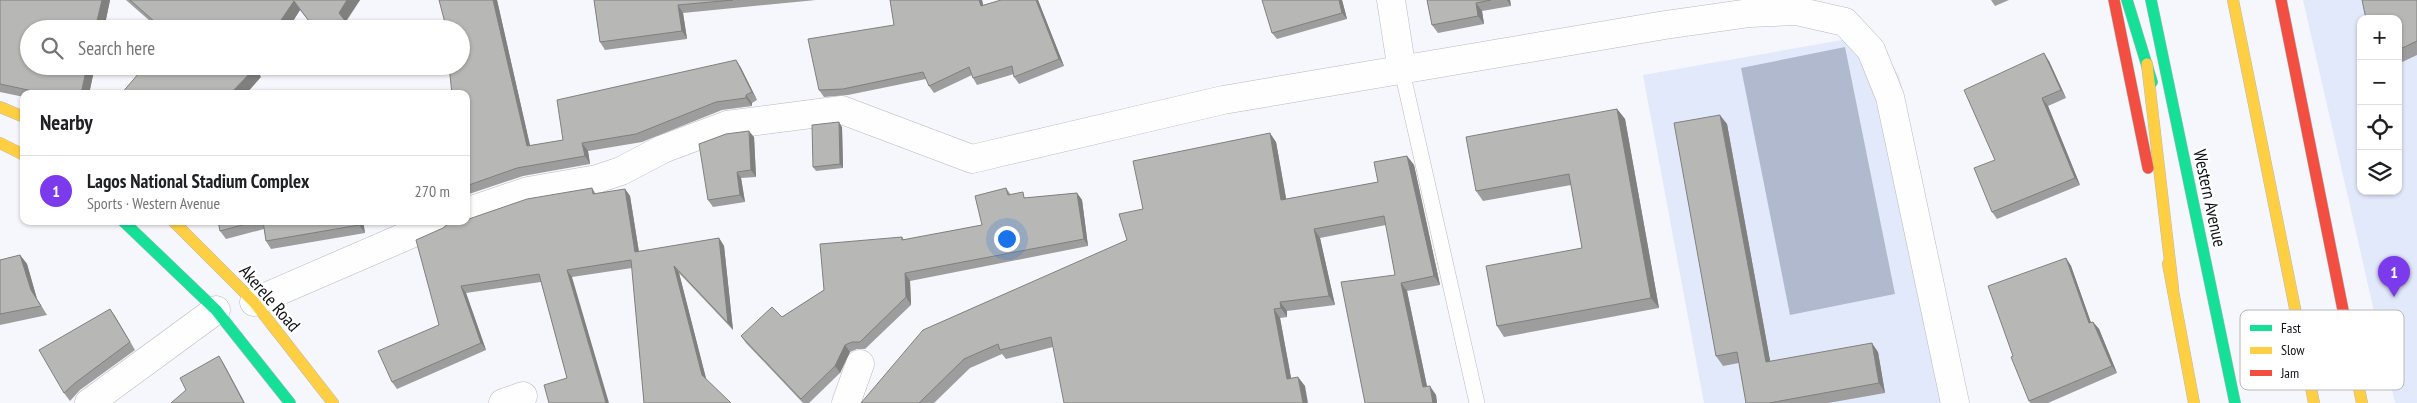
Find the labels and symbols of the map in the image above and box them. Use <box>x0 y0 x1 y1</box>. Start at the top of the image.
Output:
street label: Western Avenue <box>2188 147 2232 249</box>
your location <box>994 226 1020 252</box>
pin: 1 <box>2378 256 2410 297</box>
street label: Akerele Road <box>235 260 305 336</box>
legend <box>2240 310 2404 390</box>
text: Fast <box>2281 319 2301 337</box>
text: Slow <box>2281 341 2305 359</box>
text: Jam <box>2280 364 2299 382</box>

